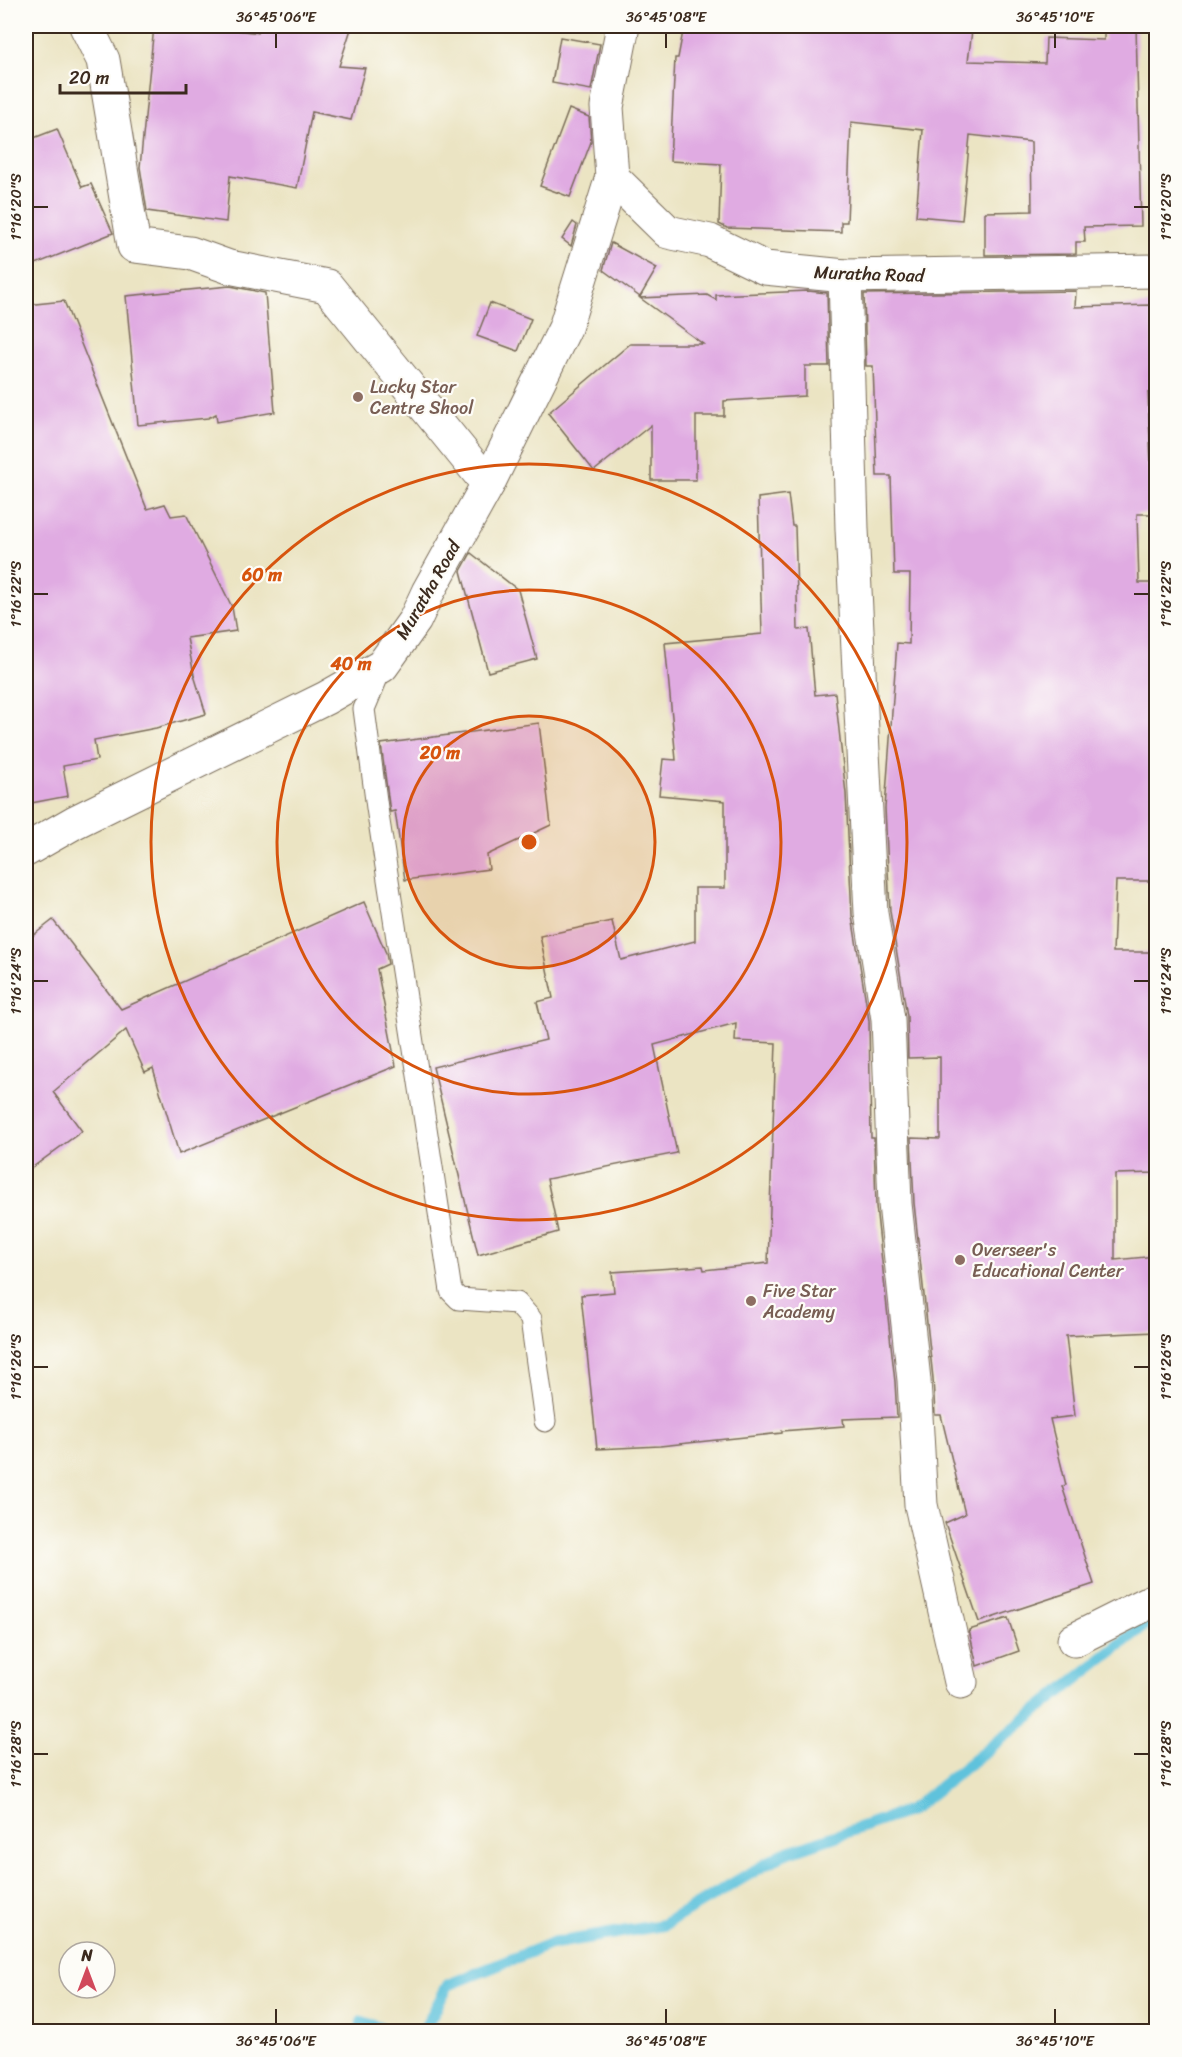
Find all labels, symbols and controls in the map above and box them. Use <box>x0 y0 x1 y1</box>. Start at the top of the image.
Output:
text: 36°45'06"E <box>236 4 318 30</box>
text: 36°45'08"E <box>626 4 708 30</box>
text: 36°45'10"E <box>1016 4 1096 30</box>
scale bar <box>60 57 186 95</box>
text: 20 m <box>69 62 109 94</box>
text: 1°16'20"S <box>3 173 29 241</box>
text: 1°16'20"S <box>1153 173 1179 241</box>
street label: Muratha Road <box>813 256 926 292</box>
place label: Lucky Star Centre Shool <box>370 371 474 424</box>
marker: Lucky Star Centre Shool <box>351 390 365 404</box>
street label: Muratha Road <box>387 533 470 646</box>
text: 60 m <box>241 559 282 591</box>
text: 1°16'22"S <box>3 560 29 627</box>
text: 1°16'22"S <box>1153 560 1179 627</box>
text: 40 m <box>329 648 372 680</box>
text: 20 m <box>419 737 460 769</box>
centre of rings <box>519 832 539 852</box>
text: 1°16'24"S <box>3 947 29 1015</box>
text: 1°16'24"S <box>1153 947 1179 1015</box>
place label: Overseer's Educational Center <box>972 1234 1125 1287</box>
marker: Overseer's Educational Center <box>953 1253 967 1267</box>
place label: Five Star Academy <box>762 1275 837 1328</box>
marker: Five Star Academy <box>744 1294 758 1308</box>
text: 1°16'26"S <box>3 1333 29 1400</box>
text: 1°16'26"S <box>1153 1333 1179 1400</box>
text: 1°16'28"S <box>3 1720 29 1787</box>
text: 1°16'28"S <box>1153 1720 1179 1787</box>
north arrow <box>57 1940 117 2000</box>
text: N <box>80 1941 93 1970</box>
text: 36°45'06"E <box>236 2028 318 2054</box>
text: 36°45'08"E <box>626 2028 708 2054</box>
text: 36°45'10"E <box>1016 2028 1096 2054</box>

